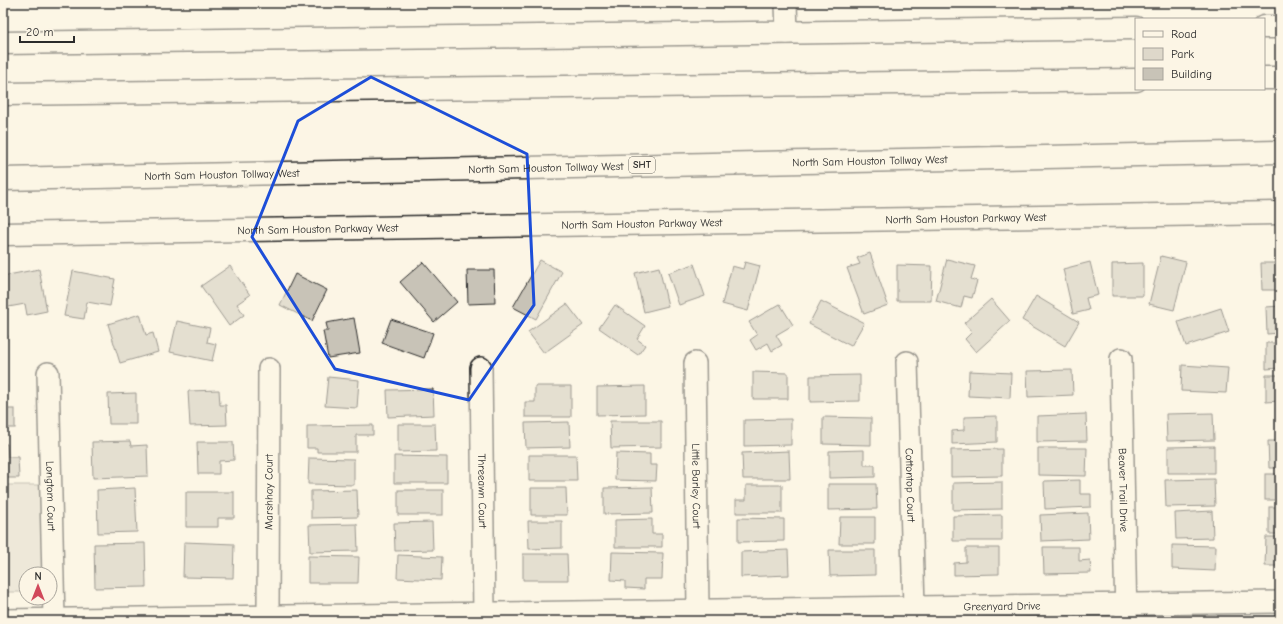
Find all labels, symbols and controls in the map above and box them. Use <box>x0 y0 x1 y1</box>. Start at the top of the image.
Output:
scale bar <box>20 18 74 44</box>
legend <box>1135 18 1265 90</box>
text: 20 m <box>26 25 54 39</box>
text: Road <box>1171 27 1197 41</box>
text: Park <box>1171 47 1194 61</box>
text: Building <box>1171 67 1212 81</box>
street label: North Sam Houston Tollway West <box>792 153 948 169</box>
road number: SHT <box>629 157 655 173</box>
street label: North Sam Houston Tollway West <box>468 159 625 176</box>
street label: North Sam Houston Tollway West <box>144 166 301 183</box>
street label: North Sam Houston Parkway West <box>885 210 1047 226</box>
street label: North Sam Houston Parkway West <box>561 216 723 231</box>
street label: North Sam Houston Parkway West <box>237 221 399 237</box>
street label: Little Barley Court <box>689 443 704 529</box>
street label: Cottontop Court <box>903 448 918 523</box>
street label: Beaver Trail Drive <box>1116 448 1131 533</box>
street label: Marshhay Court <box>262 453 275 530</box>
street label: Threeawn Court <box>476 454 489 529</box>
street label: Longtom Court <box>44 461 58 532</box>
north arrow <box>18 566 58 606</box>
text: N <box>34 570 42 583</box>
street label: Greenyard Drive <box>963 599 1041 613</box>

